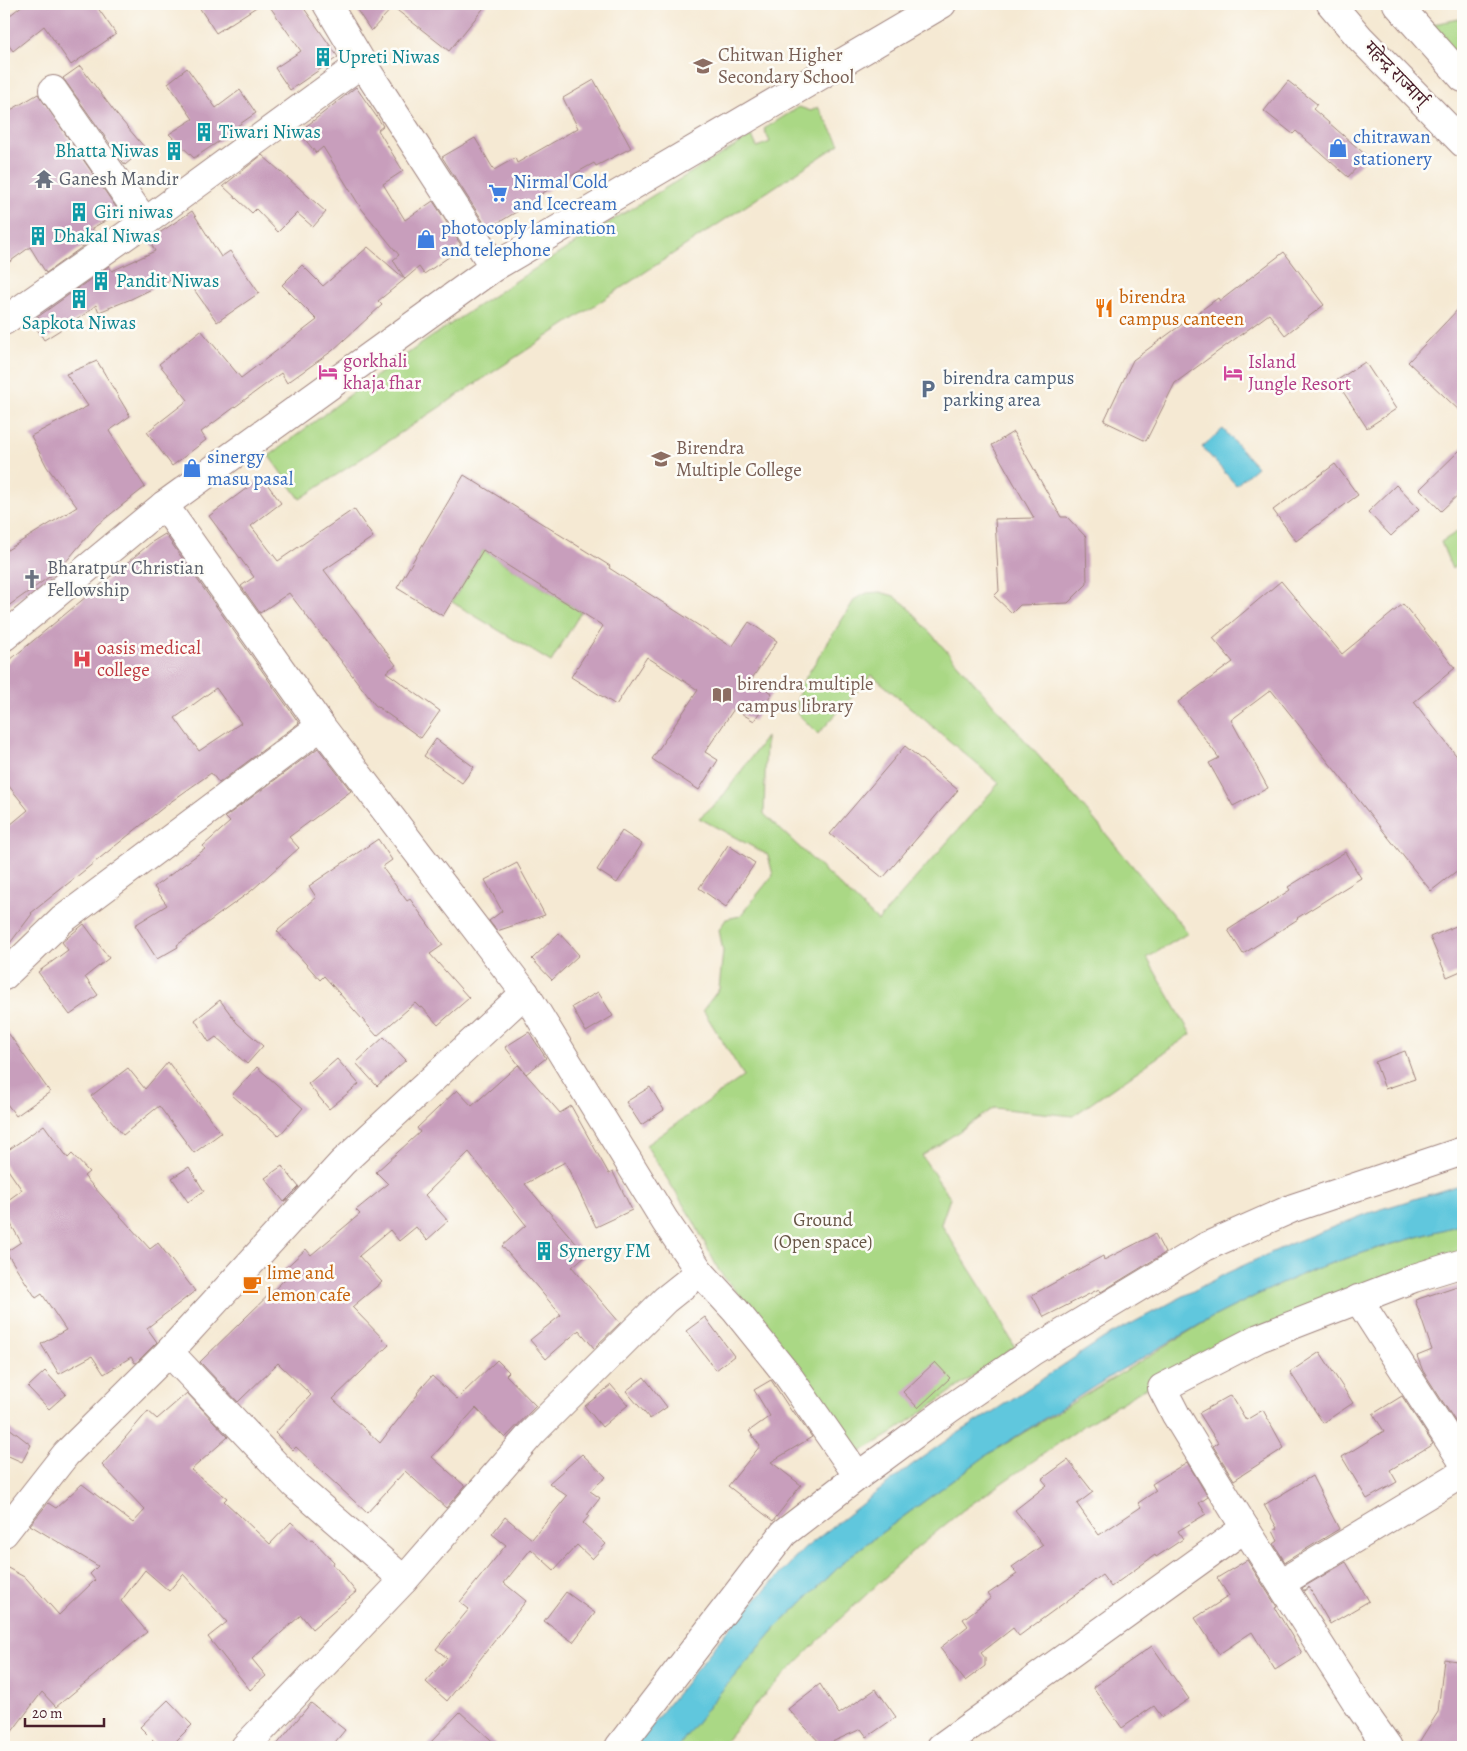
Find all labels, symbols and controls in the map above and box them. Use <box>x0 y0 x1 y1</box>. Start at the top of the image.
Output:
street label: महेन्द्र राज्मार्ग् <box>1357 34 1436 115</box>
place label: Chitwan Higher Secondary School <box>718 42 855 90</box>
place label: Upreti Niwas <box>338 44 440 70</box>
building icon: Upreti Niwas <box>312 46 334 68</box>
school or university icon: Chitwan Higher Secondary School <box>692 55 714 77</box>
place label: Tiwari Niwas <box>219 119 321 145</box>
building icon: Tiwari Niwas <box>193 121 215 143</box>
place label: chitrawan stationery <box>1353 124 1432 172</box>
shop icon: chitrawan stationery <box>1327 137 1349 159</box>
place label: Bhatta Niwas <box>55 138 159 164</box>
building icon: Bhatta Niwas <box>163 140 185 162</box>
place label: Ganesh Mandir <box>59 166 179 192</box>
temple icon: Ganesh Mandir <box>33 168 55 190</box>
place label: Nirmal Cold and Icecream <box>513 169 618 217</box>
supermarket icon: Nirmal Cold and Icecream <box>487 182 509 204</box>
place label: Giri niwas <box>94 199 173 225</box>
building icon: Giri niwas <box>68 201 90 223</box>
place label: photocoply lamination and telephone <box>441 215 616 263</box>
place label: Dhakal Niwas <box>53 223 160 249</box>
building icon: Dhakal Niwas <box>27 225 49 247</box>
shop icon: photocoply lamination and telephone <box>415 228 437 250</box>
place label: Pandit Niwas <box>116 268 219 294</box>
building icon: Pandit Niwas <box>90 270 112 292</box>
place label: birendra campus canteen <box>1119 284 1244 332</box>
building icon: Sapkota Niwas <box>68 288 90 310</box>
restaurant icon: birendra campus canteen <box>1093 297 1115 319</box>
place label: Sapkota Niwas <box>22 310 136 336</box>
place label: gorkhali khaja fhar <box>343 348 421 396</box>
place label: Island Jungle Resort <box>1248 349 1351 397</box>
hotel icon: gorkhali khaja fhar <box>317 361 339 383</box>
hotel icon: Island Jungle Resort <box>1222 362 1244 384</box>
place label: birendra campus parking area <box>943 365 1074 413</box>
parking icon: birendra campus parking area <box>917 378 939 400</box>
place label: Birendra Multiple College <box>676 435 802 483</box>
place label: sinergy masu pasal <box>207 444 294 492</box>
school or university icon: Birendra Multiple College <box>650 448 672 470</box>
shop icon: sinergy masu pasal <box>181 457 203 479</box>
place label: Bharatpur Christian Fellowship <box>47 555 204 603</box>
church icon: Bharatpur Christian Fellowship <box>21 568 43 590</box>
place label: oasis medical college <box>97 635 201 683</box>
hospital icon: oasis medical college <box>71 648 93 670</box>
place label: birendra multiple campus library <box>737 671 873 719</box>
library icon: birendra multiple campus library <box>711 684 733 706</box>
park label: Ground (Open space) <box>773 1207 873 1255</box>
place label: Synergy FM <box>559 1238 651 1264</box>
building icon: Synergy FM <box>533 1240 555 1262</box>
place label: lime and lemon cafe <box>267 1260 351 1308</box>
cafe icon: lime and lemon cafe <box>241 1273 263 1295</box>
scale bar <box>25 1696 104 1728</box>
text: 20 m <box>32 1703 63 1723</box>

